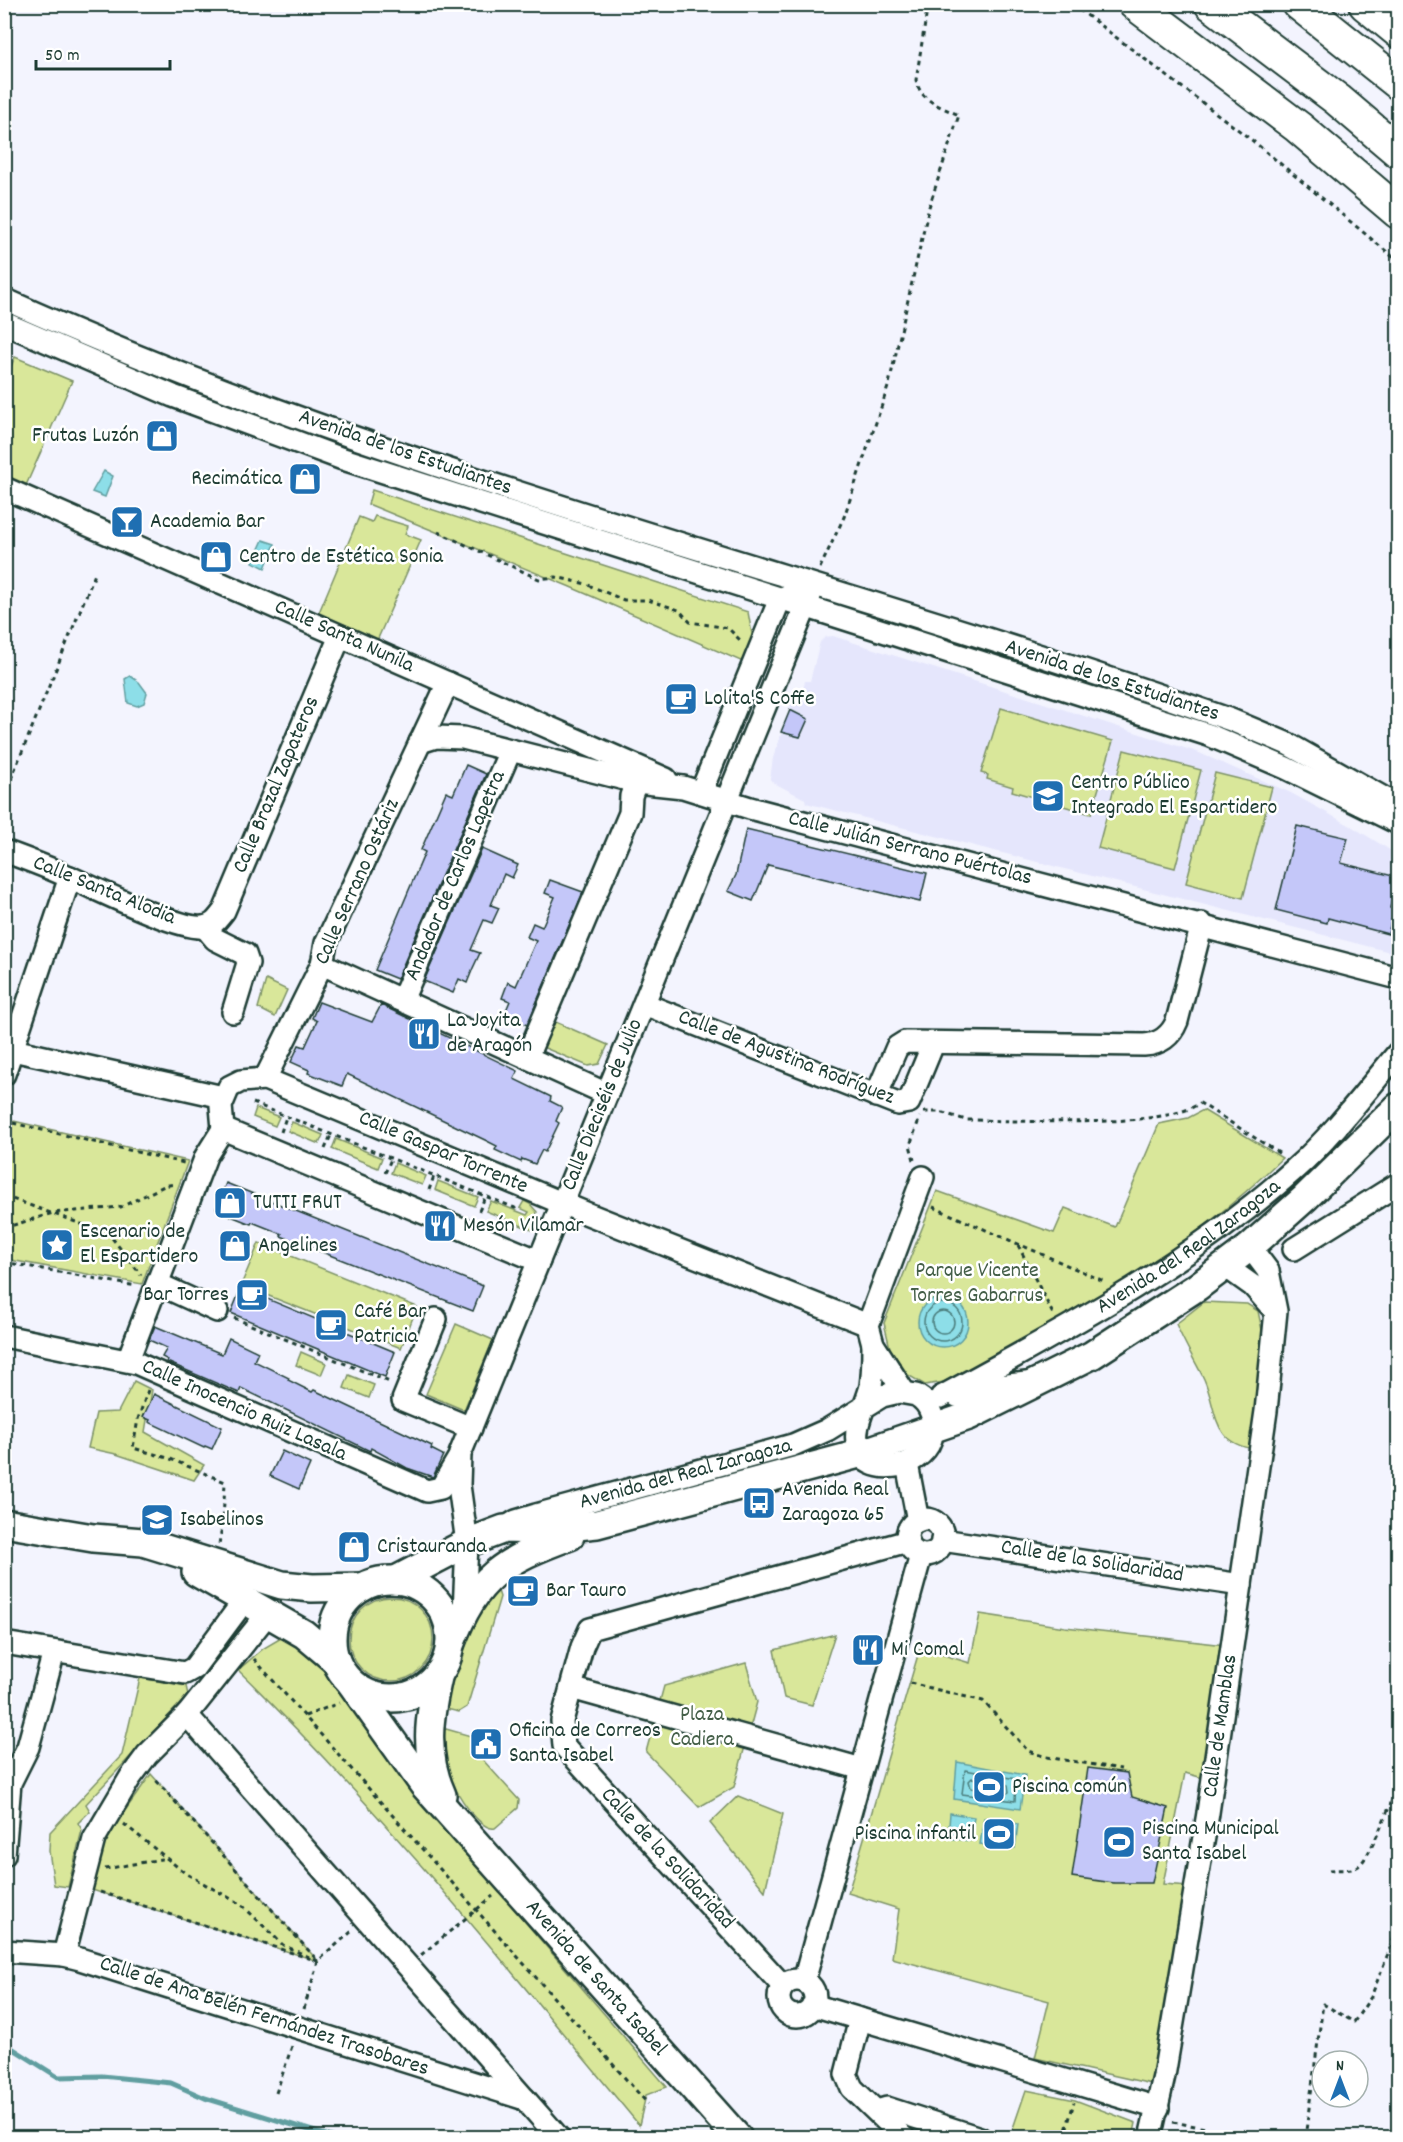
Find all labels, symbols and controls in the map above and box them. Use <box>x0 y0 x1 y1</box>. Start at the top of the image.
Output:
scale bar <box>36 33 170 71</box>
text: 50 m <box>45 44 80 69</box>
street label: Avenida de los Estudiantes <box>294 402 516 504</box>
shop icon: Frutas Luzón <box>144 418 180 454</box>
place label: Frutas Luzón <box>32 421 139 452</box>
shop icon: Recimática <box>287 461 323 497</box>
place label: Recimática <box>191 464 283 495</box>
bar icon: Academia Bar <box>109 504 145 540</box>
place label: Academia Bar <box>150 507 265 538</box>
shop icon: Centro de Estética Sonia <box>198 539 234 575</box>
place label: Centro de Estética Sonia <box>239 542 444 573</box>
street label: Calle Santa Nunila <box>269 592 419 682</box>
street label: Avenida de los Estudiantes <box>1001 632 1223 730</box>
cafe icon: Lolita'S Coffe <box>663 681 699 717</box>
place label: Lolita'S Coffe <box>704 684 815 715</box>
street label: Calle Brazal Zapateros <box>226 692 328 878</box>
street label: Andador de Carlos Lapetra <box>398 766 515 986</box>
place label: Centro Público Integrado El Espartidero <box>1071 768 1277 824</box>
school or university icon: Centro Público Integrado El Espartidero <box>1030 778 1066 814</box>
street label: Calle Serrano Ostáriz <box>307 793 409 970</box>
street label: Calle Julián Serrano Puértolas <box>785 804 1035 894</box>
street label: Calle Santa Alodia <box>28 848 181 934</box>
street label: Calle de Agustina Rodríguez <box>673 1002 899 1114</box>
place label: La Joyita de Aragón <box>447 1006 532 1062</box>
street label: Calle Dieciséis de Julio <box>554 1014 652 1196</box>
restaurant icon: La Joyita de Aragón <box>406 1016 442 1052</box>
street label: Calle Gaspar Torrente <box>353 1103 533 1203</box>
street label: Avenida del Real Zaragoza <box>1091 1172 1288 1322</box>
shop icon: TUTTI FRUT <box>212 1185 248 1221</box>
place label: TUTTI FRUT <box>253 1188 342 1219</box>
restaurant icon: Mesón Vilamar <box>422 1208 458 1244</box>
place label: Mesón Vilamar <box>463 1211 584 1242</box>
place label: Escenario de El Espartidero <box>80 1217 198 1273</box>
place icon: Escenario de El Espartidero <box>39 1227 75 1263</box>
shop icon: Angelines <box>217 1228 253 1264</box>
place label: Angelines <box>258 1231 338 1262</box>
park label: Parque Vicente Torres Gabarrus <box>910 1256 1044 1312</box>
cafe icon: Bar Torres <box>234 1277 270 1313</box>
place label: Bar Torres <box>143 1280 229 1311</box>
place label: Café Bar Patricia <box>354 1297 427 1353</box>
cafe icon: Café Bar Patricia <box>313 1307 349 1343</box>
street label: Calle Inocencio Ruiz Lasala <box>136 1352 352 1471</box>
street label: Avenida del Real Zaragoza <box>576 1430 796 1518</box>
place label: Avenida Real Zaragoza 65 <box>782 1475 889 1531</box>
bus stop icon: Avenida Real Zaragoza 65 <box>741 1485 777 1521</box>
school or university icon: Isabelinos <box>139 1502 175 1538</box>
place label: Isabelinos <box>180 1505 264 1536</box>
shop icon: Cristauranda <box>336 1529 372 1565</box>
place label: Cristauranda <box>377 1532 487 1563</box>
street label: Calle de la Solidaridad <box>998 1532 1186 1592</box>
cafe icon: Bar Tauro <box>505 1573 541 1609</box>
place label: Bar Tauro <box>546 1576 627 1607</box>
restaurant icon: Mi Comal <box>850 1632 886 1668</box>
place label: Mi Comal <box>891 1635 964 1666</box>
street label: Calle de Mamblas <box>1196 1652 1246 1800</box>
park label: Plaza Cadiera <box>670 1700 735 1756</box>
place label: Oficina de Correos Santa Isabel <box>509 1716 661 1772</box>
public building icon: Oficina de Correos Santa Isabel <box>468 1726 504 1762</box>
sports icon: Piscina común <box>971 1769 1007 1805</box>
place label: Piscina común <box>1012 1772 1127 1803</box>
street label: Calle de la Solidaridad <box>593 1781 741 1937</box>
place label: Piscina Municipal Santa Isabel <box>1142 1814 1279 1870</box>
sports icon: Piscina infantil <box>981 1816 1017 1852</box>
place label: Piscina infantil <box>855 1819 976 1850</box>
sports icon: Piscina Municipal Santa Isabel <box>1101 1824 1137 1860</box>
street label: Avenida de Santa Isabel <box>518 1893 674 2063</box>
street label: Calle de Ana Belén Fernández Trasobares <box>95 1949 433 2085</box>
north arrow <box>1310 2049 1370 2109</box>
text: N <box>1336 2055 1344 2078</box>

